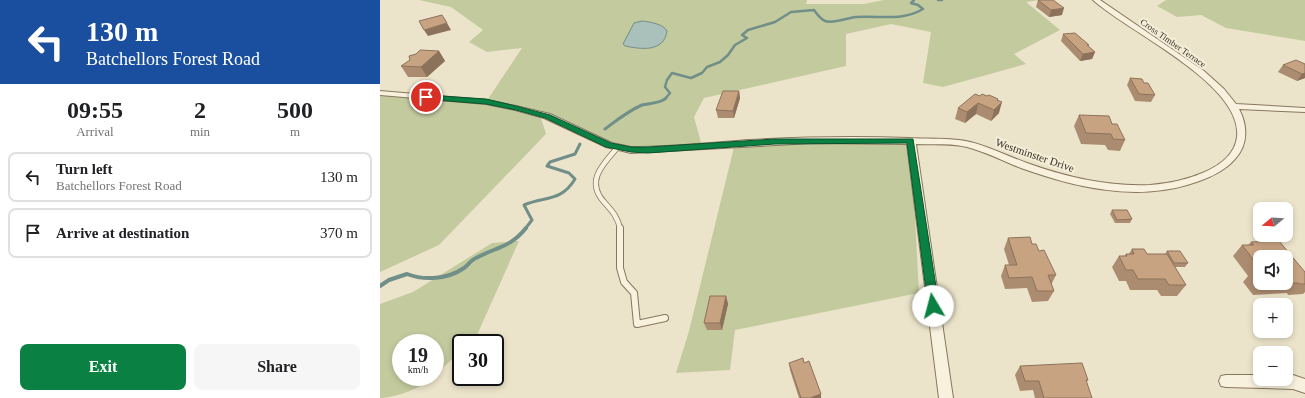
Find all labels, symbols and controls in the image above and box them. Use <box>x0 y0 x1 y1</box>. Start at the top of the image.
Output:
icon: left <box>20 16 72 68</box>
text: 130 m <box>86 16 158 47</box>
street label: Cross Timber Terrace <box>1138 17 1208 69</box>
text: Batchellors Forest Road <box>86 49 260 69</box>
pin <box>409 80 443 114</box>
icon: arrive <box>415 86 437 108</box>
text: 09:55 <box>67 97 123 123</box>
text: 2 <box>194 97 206 123</box>
text: 500 <box>277 97 313 123</box>
text: Arrival <box>76 124 114 139</box>
text: min <box>190 124 210 139</box>
text: m <box>290 124 300 139</box>
street label: Westminster Drive <box>994 136 1076 174</box>
text: Turn left <box>56 161 113 177</box>
icon: left <box>22 166 44 188</box>
text: 130 m <box>320 169 358 185</box>
text: Batchellors Forest Road <box>56 178 182 193</box>
north arrow <box>1253 202 1293 242</box>
map controls <box>1253 202 1293 386</box>
icon: arrive <box>22 222 44 244</box>
text: Arrive at destination <box>56 225 189 241</box>
text: 370 m <box>320 225 358 241</box>
button: sound <box>1253 250 1293 290</box>
position arrow <box>912 285 954 327</box>
button: + <box>1253 298 1293 338</box>
speed limit sign: 30 <box>452 334 504 386</box>
button: Exit <box>20 344 186 390</box>
button: Share <box>194 344 360 390</box>
text: 19 <box>408 344 428 366</box>
button: − <box>1253 346 1293 386</box>
text: km/h <box>408 364 428 375</box>

